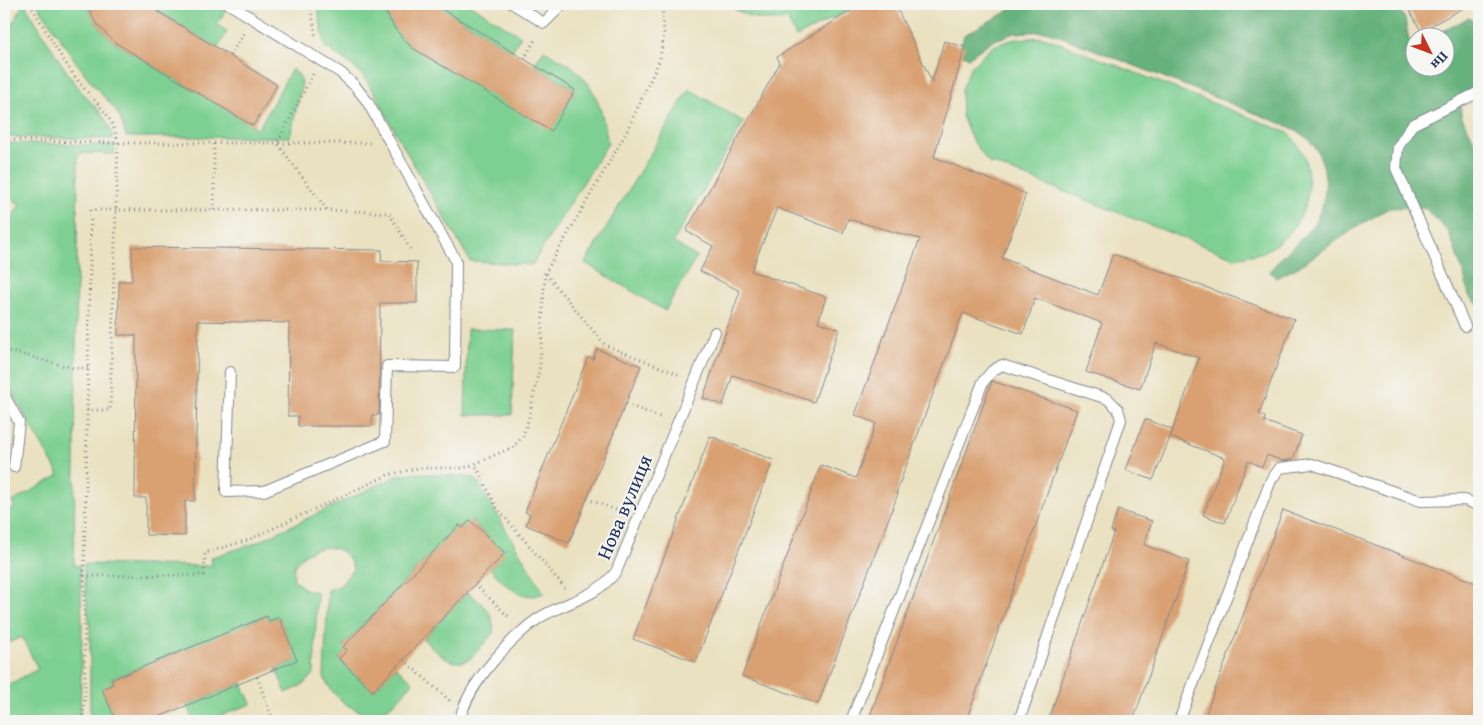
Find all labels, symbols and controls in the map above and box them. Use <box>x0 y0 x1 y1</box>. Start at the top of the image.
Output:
north arrow <box>1406 28 1456 78</box>
text: Пн <box>1426 47 1453 74</box>
street label: Нова вулиця <box>588 450 659 564</box>

